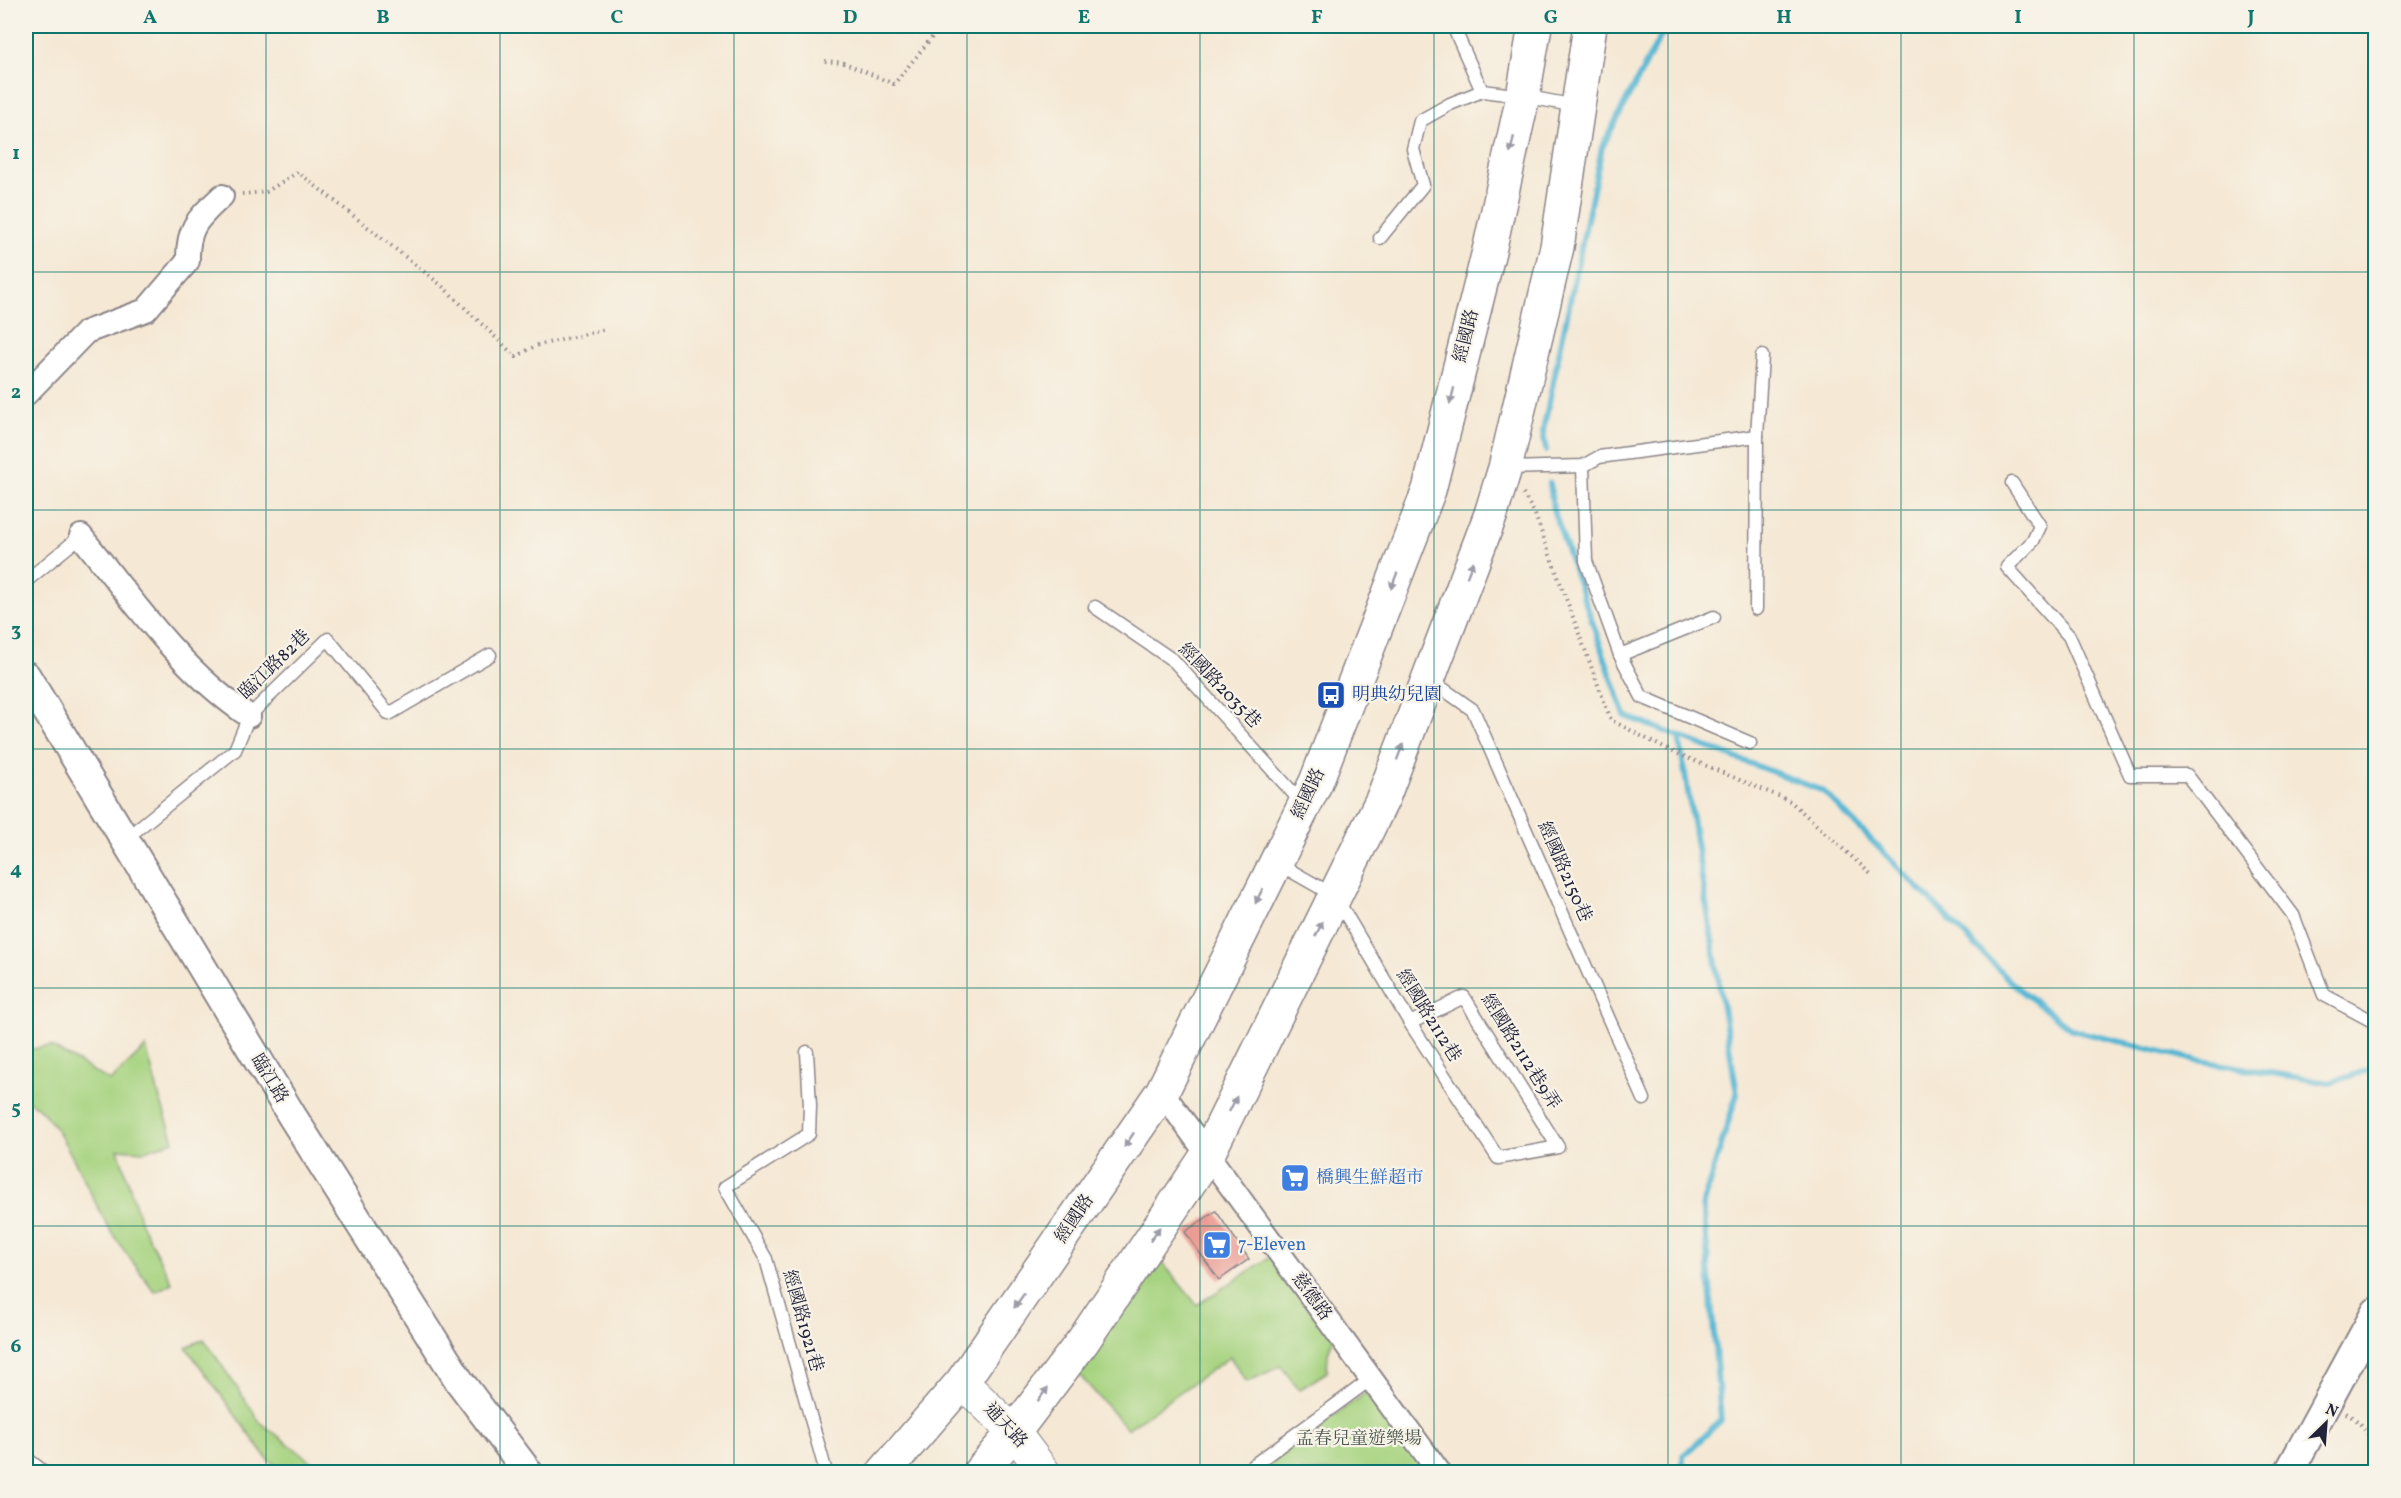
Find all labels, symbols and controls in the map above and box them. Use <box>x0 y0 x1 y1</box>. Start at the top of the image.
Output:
text: A <box>143 4 157 32</box>
text: B <box>376 4 390 32</box>
text: C <box>611 4 624 32</box>
text: D <box>843 4 857 32</box>
text: E <box>1078 4 1090 32</box>
text: F <box>1311 4 1323 32</box>
text: G <box>1544 4 1558 32</box>
text: H <box>1776 4 1792 32</box>
text: I <box>2014 4 2022 32</box>
text: J <box>2246 4 2255 32</box>
one-way arrow <box>1507 136 1516 155</box>
text: 1 <box>12 140 20 168</box>
street label: 經國路 <box>1448 307 1486 365</box>
text: 2 <box>11 379 21 407</box>
one-way arrow <box>1447 387 1457 405</box>
one-way arrow <box>1465 560 1475 578</box>
one-way arrow <box>1388 573 1398 591</box>
text: 3 <box>11 617 21 645</box>
street label: 臨江路82巷 <box>234 624 316 706</box>
street label: 經國路2035巷 <box>1172 638 1266 734</box>
bus stop icon: 明典幼兒園 <box>1315 679 1347 711</box>
place label: 明典幼兒園 <box>1352 683 1442 708</box>
one-way arrow <box>1396 742 1406 760</box>
street label: 經國路 <box>1286 764 1332 824</box>
street label: 經國路2150巷 <box>1531 818 1597 926</box>
text: 4 <box>10 856 22 884</box>
one-way arrow <box>1255 887 1264 904</box>
one-way arrow <box>1314 920 1323 937</box>
street label: 經國路2112巷 <box>1389 965 1467 1067</box>
street label: 經國路2112巷9弄 <box>1474 989 1566 1115</box>
street label: 臨江路 <box>244 1049 294 1109</box>
text: 5 <box>11 1095 21 1123</box>
one-way arrow <box>1228 1095 1238 1112</box>
one-way arrow <box>1123 1132 1135 1148</box>
supermarket icon: 橋興生鮮超市 <box>1279 1162 1311 1194</box>
place label: 橋興生鮮超市 <box>1316 1166 1424 1191</box>
street label: 經國路 <box>1050 1190 1100 1248</box>
one-way arrow <box>1149 1227 1161 1243</box>
supermarket icon: 7-Eleven <box>1201 1229 1233 1261</box>
place label: 7-Eleven <box>1238 1233 1306 1258</box>
street label: 經國路1921巷 <box>776 1267 828 1375</box>
street label: 慈德路 <box>1285 1268 1337 1326</box>
one-way arrow <box>1013 1293 1025 1309</box>
text: 6 <box>11 1333 22 1361</box>
one-way arrow <box>1036 1386 1049 1402</box>
north arrow <box>2296 1393 2356 1453</box>
street label: 通天路 <box>977 1398 1033 1454</box>
text: N <box>2322 1399 2342 1424</box>
park label: 孟春兒童遊樂場 <box>1296 1427 1422 1452</box>

